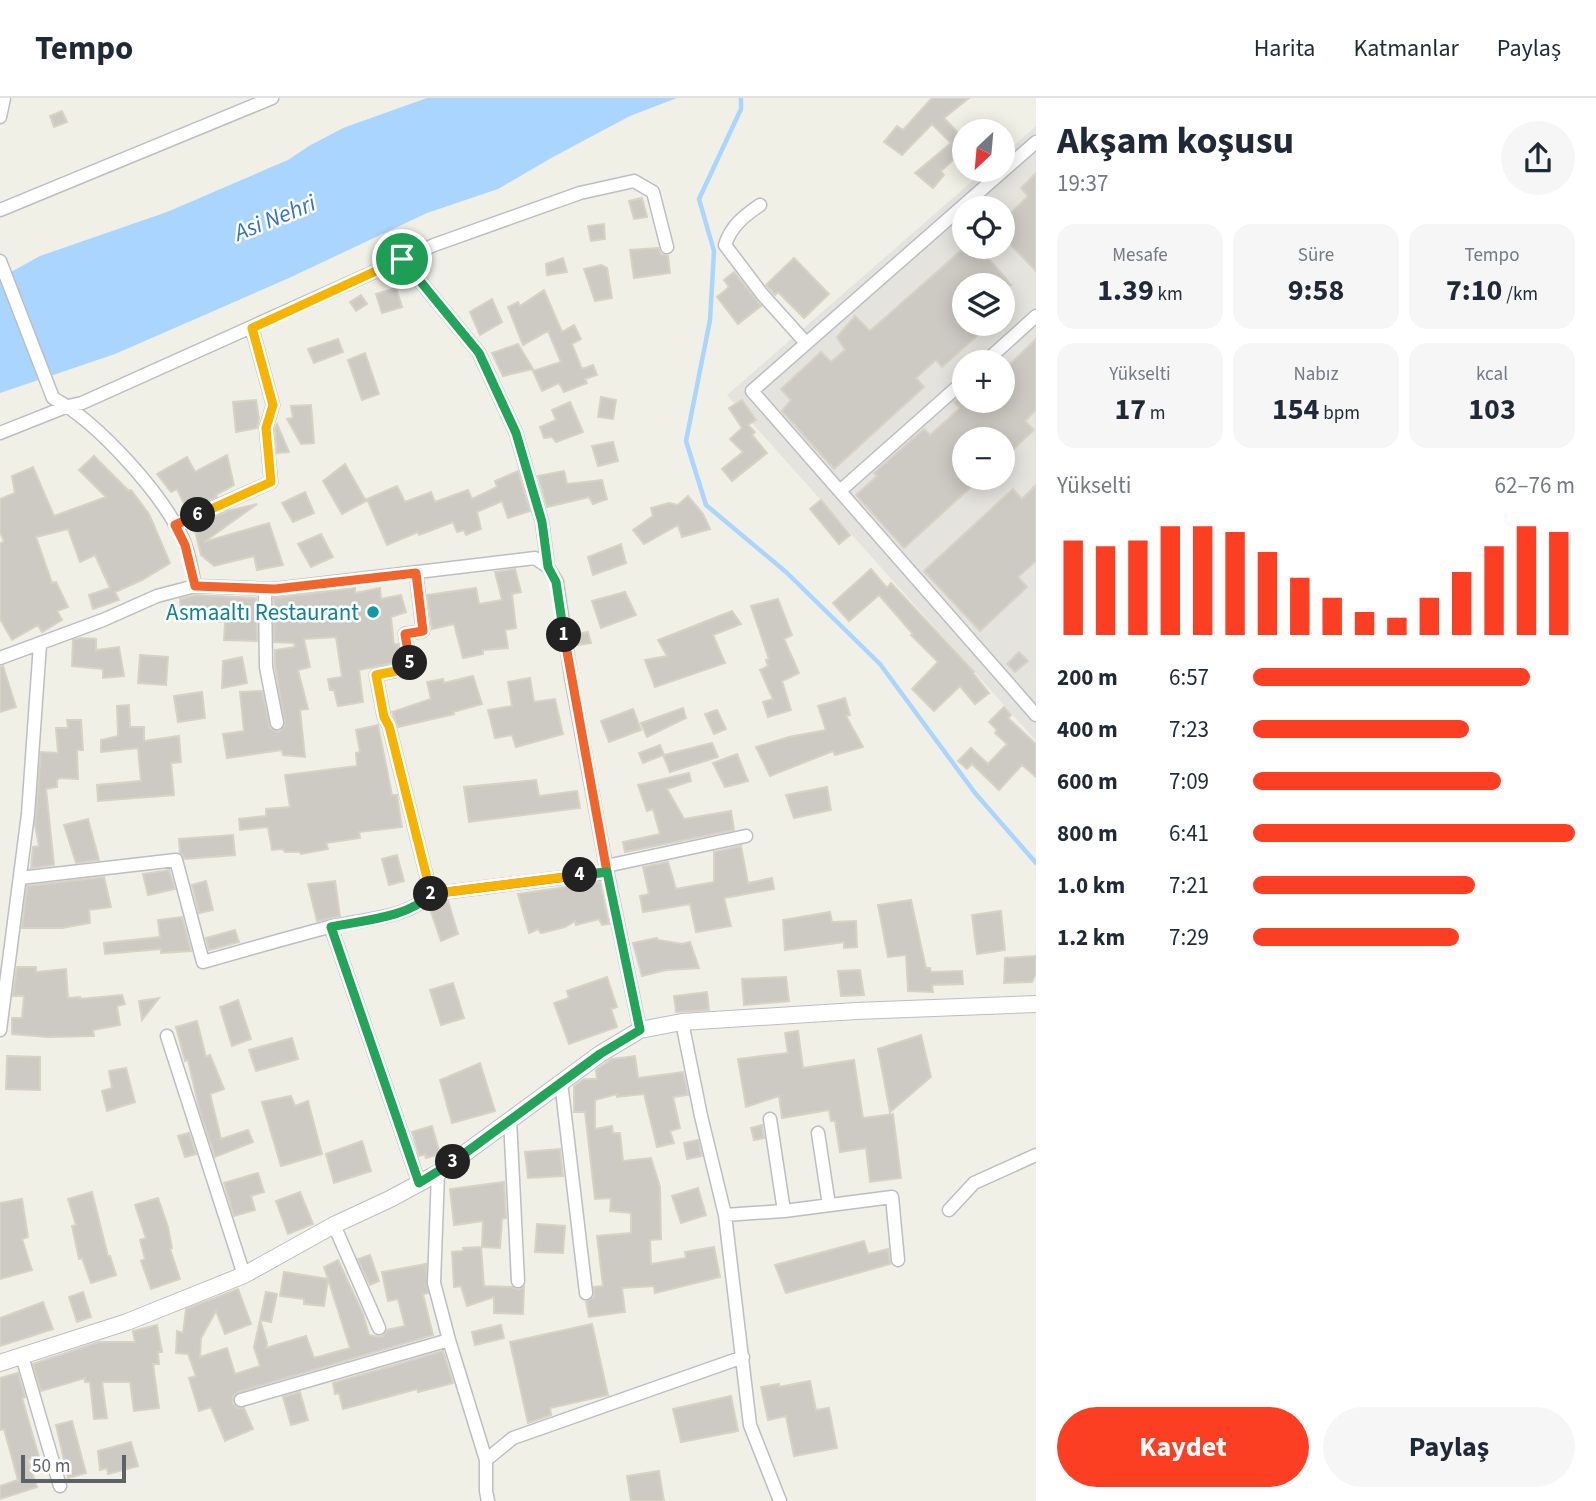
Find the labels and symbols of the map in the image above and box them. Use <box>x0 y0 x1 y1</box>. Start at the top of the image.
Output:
north arrow <box>952 119 1015 182</box>
water label: Asi Nehri <box>227 186 321 251</box>
pin <box>372 229 432 289</box>
pin: 6 <box>180 498 216 532</box>
place label: Asmaaltı Restaurant <box>166 596 359 629</box>
marker: Asmaaltı Restaurant <box>365 604 381 620</box>
pin: 1 <box>546 618 582 652</box>
pin: 5 <box>392 646 428 680</box>
pin: 4 <box>562 858 598 892</box>
pin: 2 <box>414 876 448 912</box>
pin: 3 <box>435 1144 470 1180</box>
scale bar <box>21 1452 126 1484</box>

